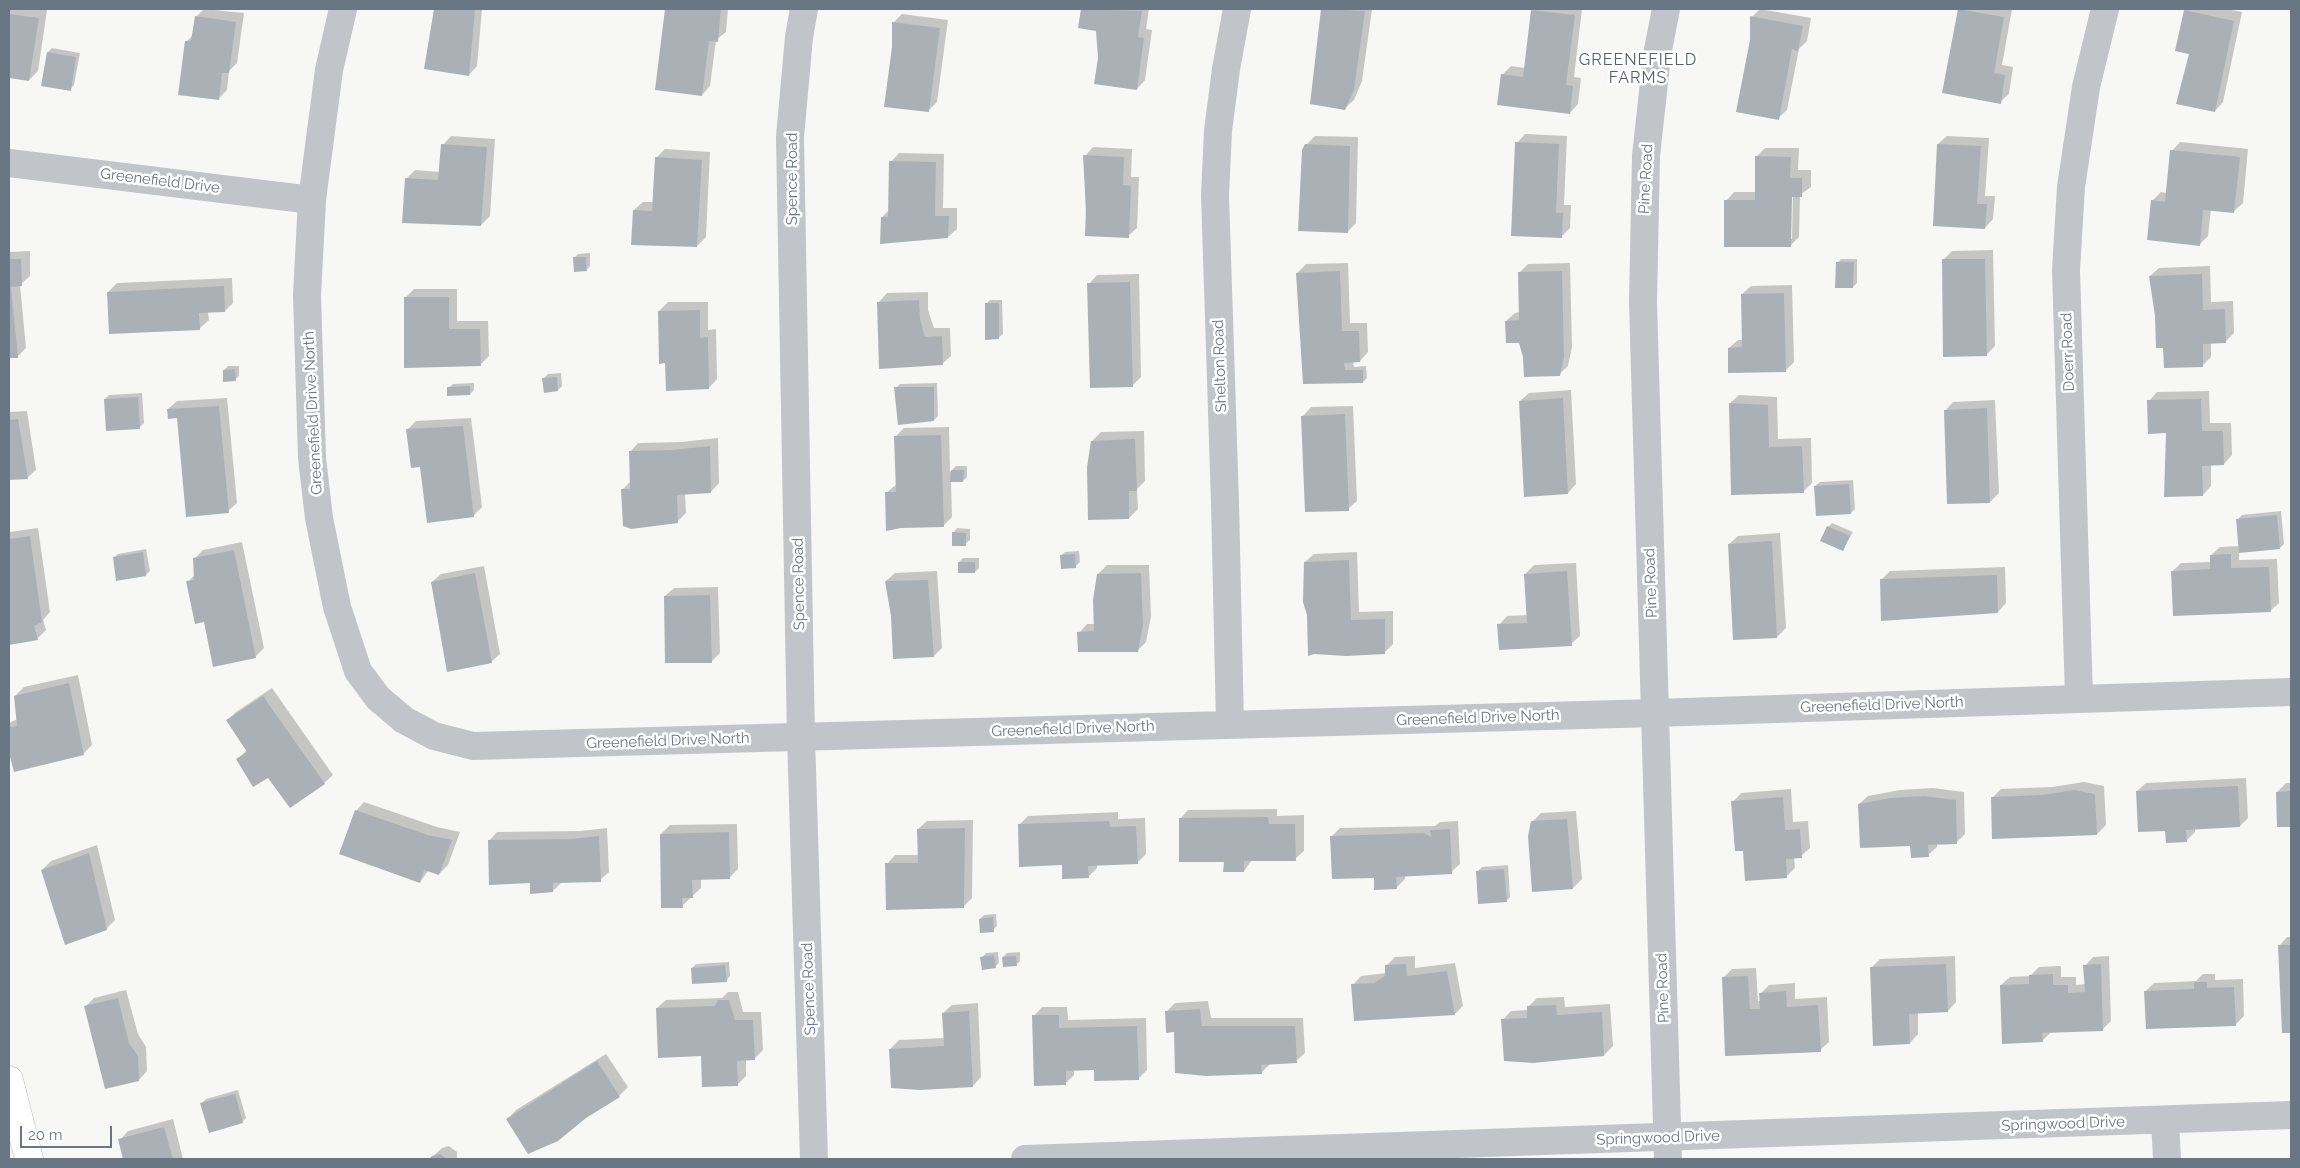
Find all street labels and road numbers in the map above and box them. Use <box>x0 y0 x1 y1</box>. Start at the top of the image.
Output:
street label: Spence Road <box>783 133 801 225</box>
street label: Pine Road <box>1635 144 1657 214</box>
street label: Greenefield Drive <box>99 165 221 197</box>
street label: Doerr Road <box>2058 312 2078 392</box>
street label: Shelton Road <box>1209 319 1231 413</box>
street label: Greenefield Drive North <box>300 331 326 495</box>
street label: Spence Road <box>789 538 809 630</box>
street label: Pine Road <box>1641 548 1661 618</box>
street label: Greenefield Drive North <box>1800 693 1964 717</box>
street label: Greenefield Drive North <box>1396 706 1560 730</box>
street label: Greenefield Drive North <box>991 717 1155 741</box>
street label: Greenefield Drive North <box>586 729 750 753</box>
street label: Spence Road <box>798 942 820 1036</box>
street label: Pine Road <box>1653 953 1673 1023</box>
street label: Springwood Drive <box>2001 1113 2125 1135</box>
street label: Springwood Drive <box>1596 1127 1720 1149</box>

